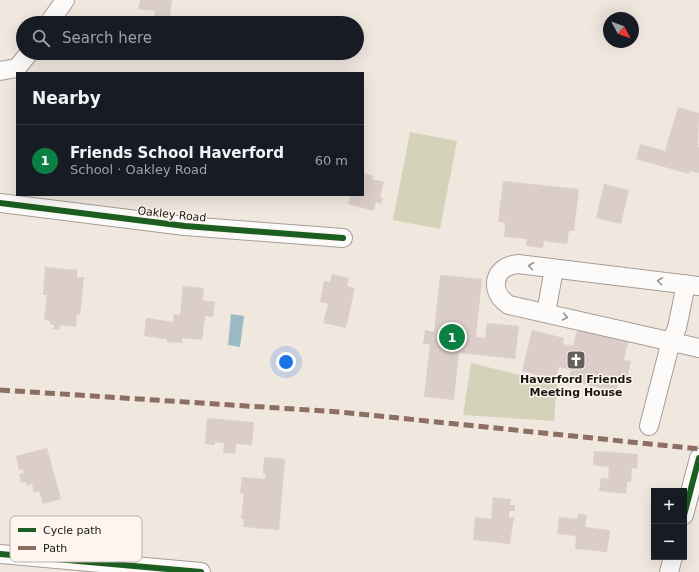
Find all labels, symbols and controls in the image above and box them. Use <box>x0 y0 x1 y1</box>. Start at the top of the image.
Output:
north arrow <box>603 12 639 48</box>
search box <box>16 16 364 60</box>
icon: search <box>30 27 52 49</box>
text: Search here <box>62 29 152 47</box>
text: Nearby <box>32 88 101 108</box>
text: Friends School Haverford <box>70 144 284 162</box>
text: 1 <box>40 153 50 168</box>
text: 60 m <box>315 153 348 168</box>
text: School · Oakley Road <box>70 162 207 177</box>
street label: Oakley Road <box>137 204 207 225</box>
one-way arrow <box>528 262 534 271</box>
one-way arrow <box>657 277 663 286</box>
one-way arrow <box>562 313 568 321</box>
pin: 1 <box>439 322 465 352</box>
church icon: Haverford Friends Meeting House <box>565 349 587 371</box>
your location <box>276 352 296 372</box>
place label: Haverford Friends Meeting House <box>520 373 632 399</box>
map controls <box>651 488 687 560</box>
button: + <box>651 488 687 524</box>
legend <box>10 516 142 562</box>
text: Cycle path <box>43 524 102 537</box>
button: − <box>651 524 687 560</box>
text: Path <box>43 542 67 555</box>

